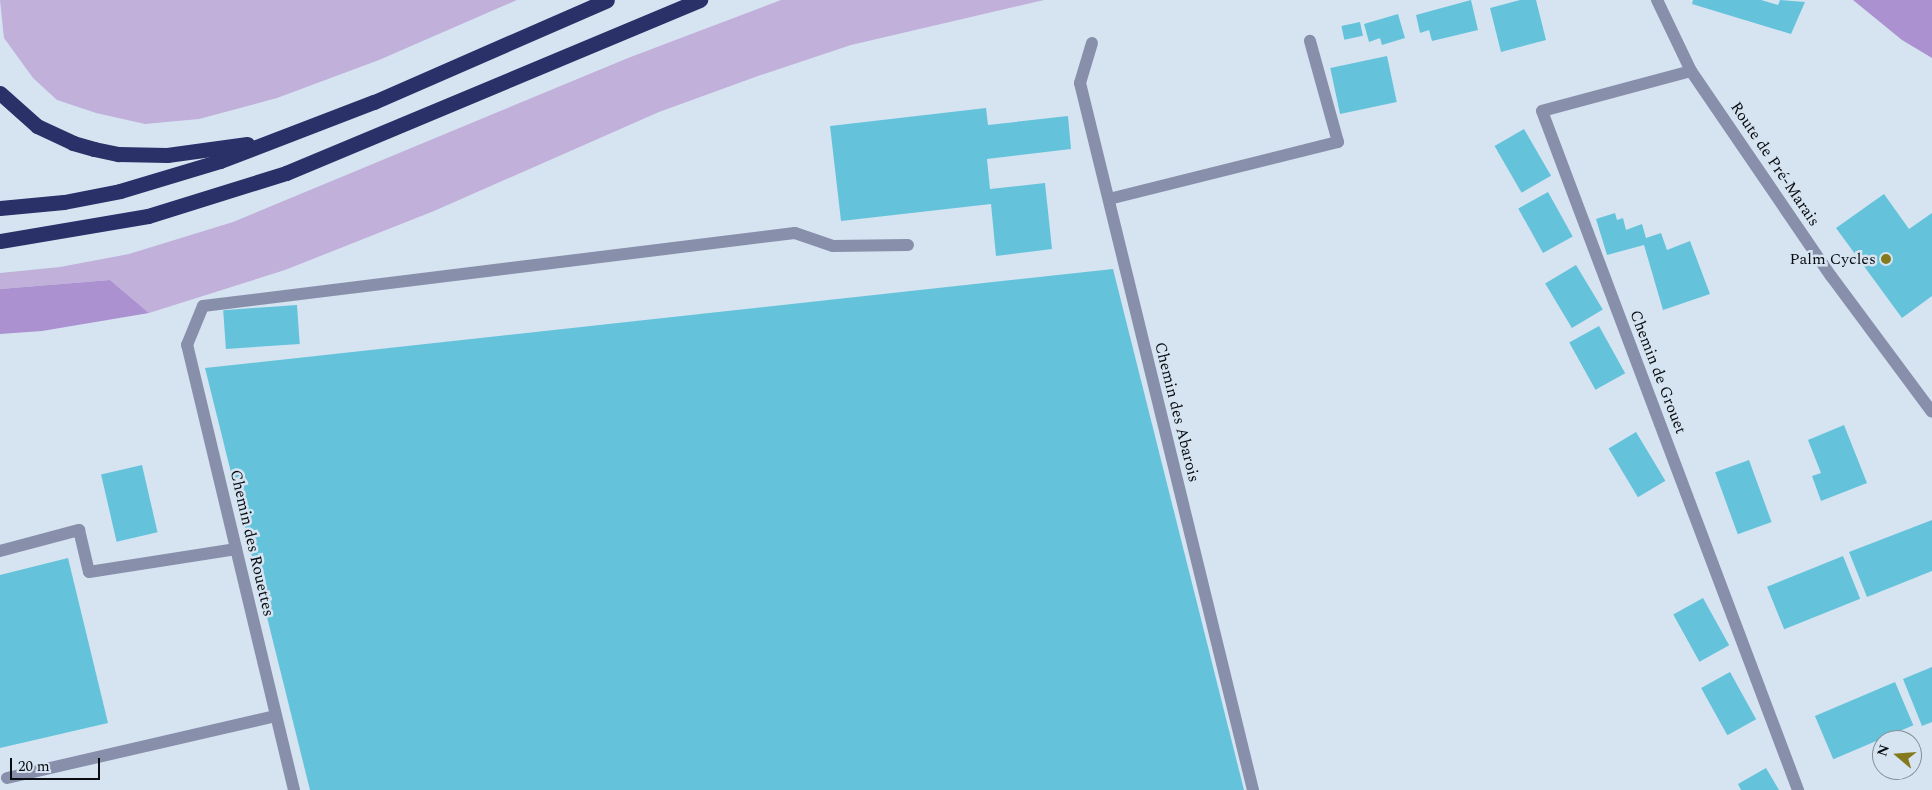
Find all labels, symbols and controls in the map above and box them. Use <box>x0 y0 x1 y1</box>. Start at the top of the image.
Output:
street label: Route de Pré-Marais <box>1726 98 1824 230</box>
place label: Palm Cycles <box>1790 249 1876 269</box>
marker: Palm Cycles <box>1880 253 1892 265</box>
street label: Chemin de Grouet <box>1626 307 1690 437</box>
street label: Chemin des Abarois <box>1150 340 1204 484</box>
street label: Chemin des Rouettes <box>226 468 278 618</box>
north arrow <box>1872 730 1922 780</box>
text: N <box>1871 742 1895 759</box>
scale bar <box>12 748 102 780</box>
text: 20 m <box>18 755 50 778</box>

